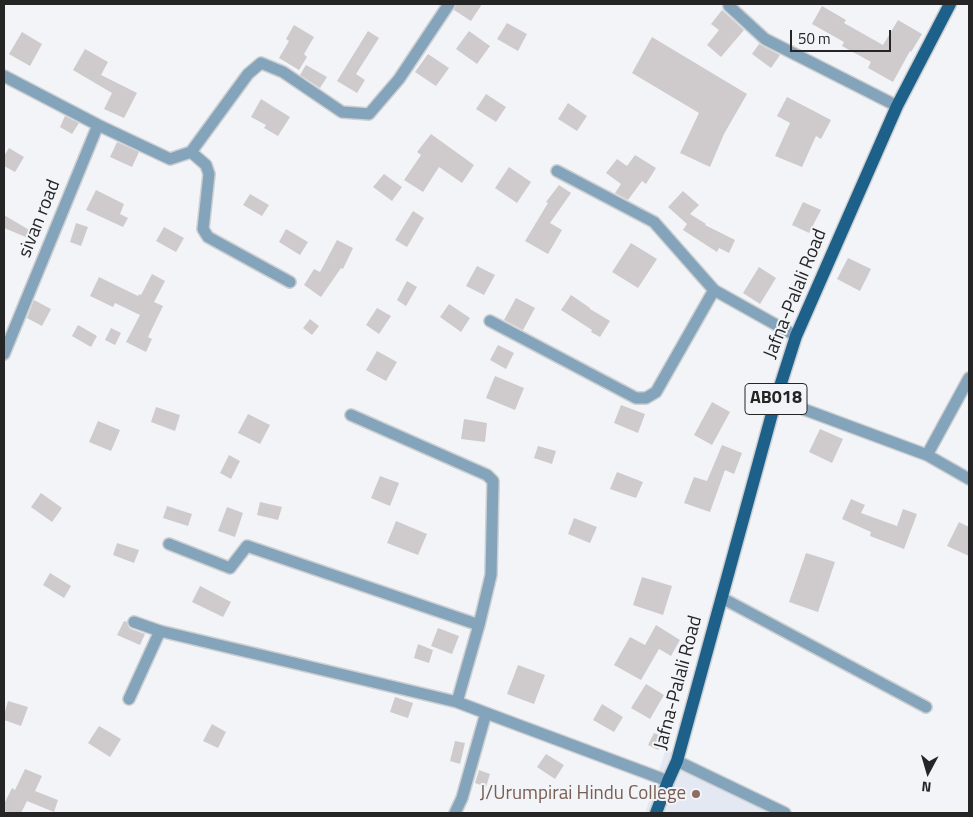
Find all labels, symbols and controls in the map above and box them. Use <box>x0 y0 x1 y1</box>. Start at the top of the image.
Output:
scale bar <box>793 20 894 52</box>
text: 50 m <box>798 27 831 50</box>
street label: sivan road <box>14 177 66 261</box>
street label: Jafna-Palali Road <box>760 226 832 362</box>
road number: AB018 <box>745 384 807 414</box>
street label: Jafna-Palali Road <box>650 613 708 753</box>
north arrow <box>903 747 953 797</box>
text: N <box>920 776 932 798</box>
place label: J/Urumpirai Hindu College <box>480 783 686 805</box>
marker: J/Urumpirai Hindu College <box>690 788 702 800</box>

